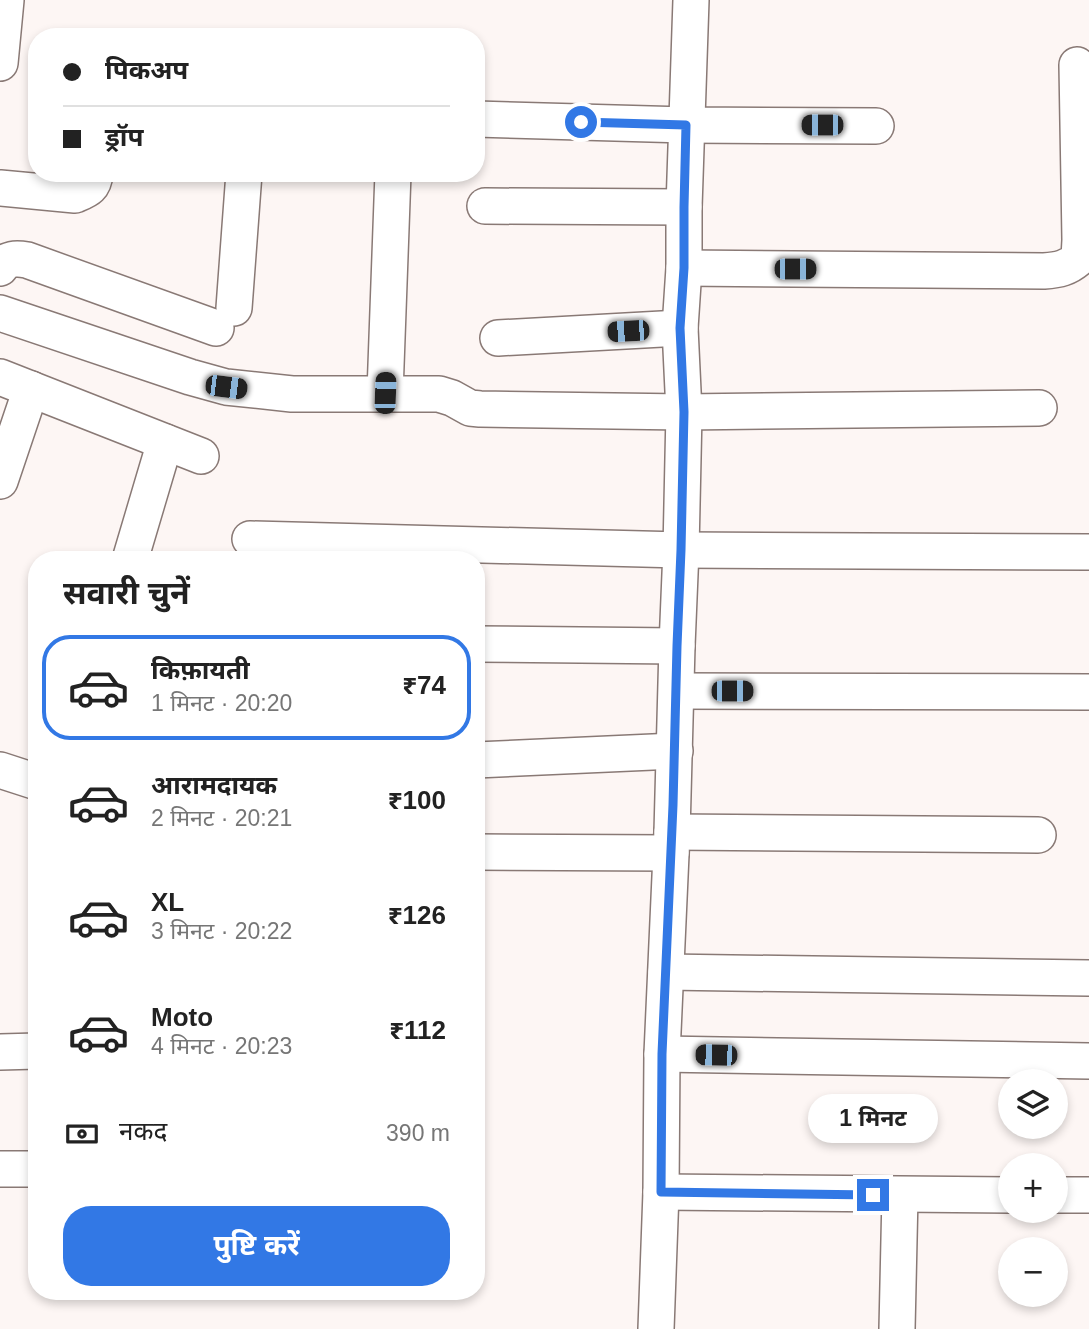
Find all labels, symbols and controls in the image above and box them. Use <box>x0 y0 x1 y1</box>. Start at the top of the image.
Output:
text: पिकअप <box>105 55 188 85</box>
route start <box>565 106 597 138</box>
car <box>802 115 844 136</box>
text: ड्रॉप <box>105 122 143 152</box>
car <box>775 259 817 280</box>
car <box>607 319 650 343</box>
car <box>374 372 397 414</box>
car <box>204 374 249 400</box>
text: सवारी चुनें <box>63 575 190 611</box>
text: किफ़ायती <box>151 655 250 685</box>
icon: car <box>67 656 130 719</box>
text: ₹74 <box>402 670 446 700</box>
car <box>712 681 754 702</box>
text: 1 मिनट · 20:20 <box>151 690 292 716</box>
text: आरामदायक <box>151 770 277 800</box>
icon: car <box>67 771 130 834</box>
text: ₹100 <box>388 785 446 815</box>
text: 2 मिनट · 20:21 <box>151 805 292 831</box>
icon: car <box>67 886 130 949</box>
text: XL <box>151 887 184 917</box>
text: ₹126 <box>388 900 446 930</box>
text: 3 मिनट · 20:22 <box>151 918 292 944</box>
icon: car <box>67 1001 130 1064</box>
text: Moto <box>151 1002 213 1032</box>
text: ₹112 <box>389 1015 446 1045</box>
text: 4 मिनट · 20:23 <box>151 1033 292 1059</box>
car <box>695 1044 738 1066</box>
map controls <box>998 1069 1068 1307</box>
button: layers <box>998 1069 1068 1139</box>
callout: 1 मिनट <box>808 1094 938 1142</box>
text: 1 मिनट <box>839 1105 907 1131</box>
icon: cash <box>63 1115 101 1153</box>
text: नकद <box>119 1116 167 1146</box>
text: 390 m <box>386 1120 450 1146</box>
button: + <box>998 1153 1068 1223</box>
route end <box>857 1179 889 1211</box>
button: पुष्टि करें <box>63 1206 450 1286</box>
button: − <box>998 1237 1068 1307</box>

